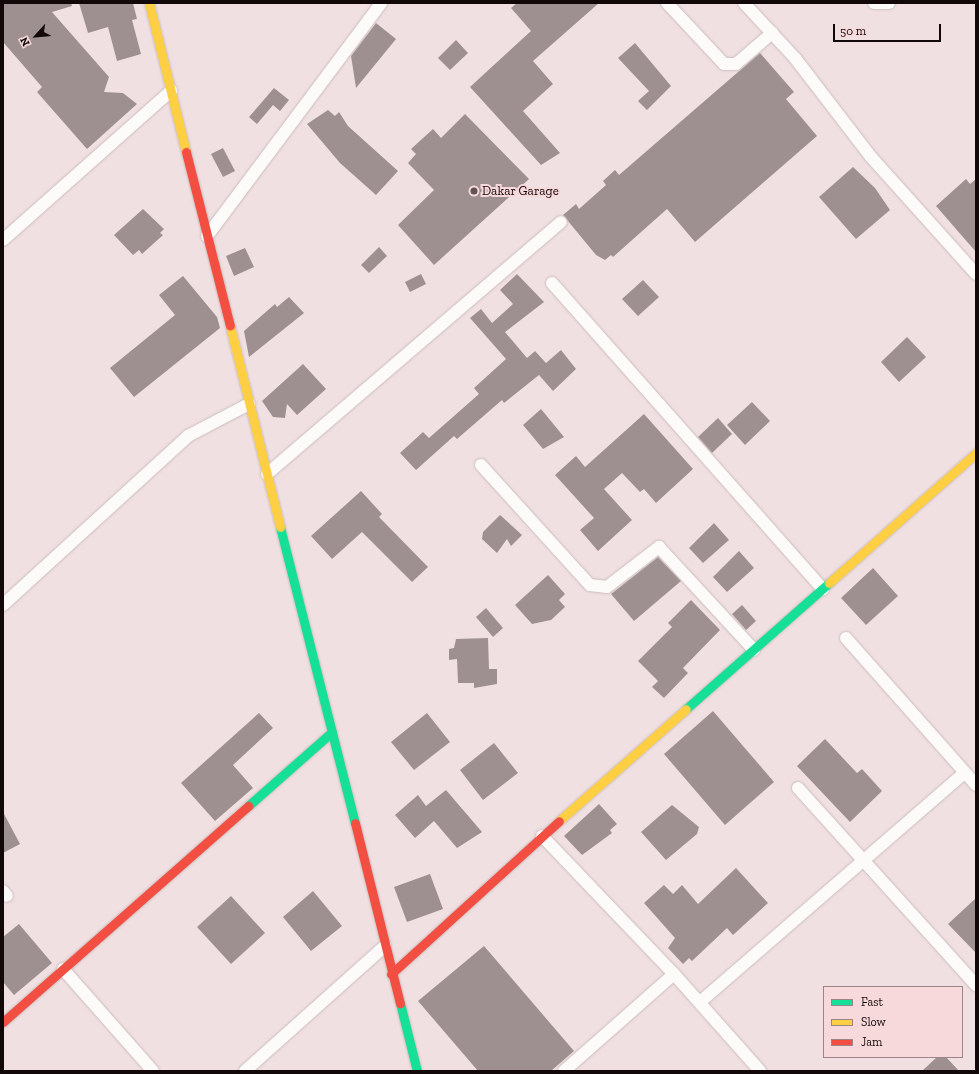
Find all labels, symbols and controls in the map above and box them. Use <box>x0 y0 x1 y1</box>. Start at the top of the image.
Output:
north arrow <box>16 16 56 56</box>
scale bar <box>835 16 943 42</box>
text: 50 m <box>840 24 866 38</box>
text: N <box>17 35 33 48</box>
place label: Dakar Garage <box>482 183 559 199</box>
marker: Dakar Garage <box>469 186 479 196</box>
legend <box>823 986 963 1058</box>
text: Fast <box>861 995 883 1009</box>
text: Slow <box>861 1015 886 1029</box>
text: Jam <box>861 1035 882 1049</box>

